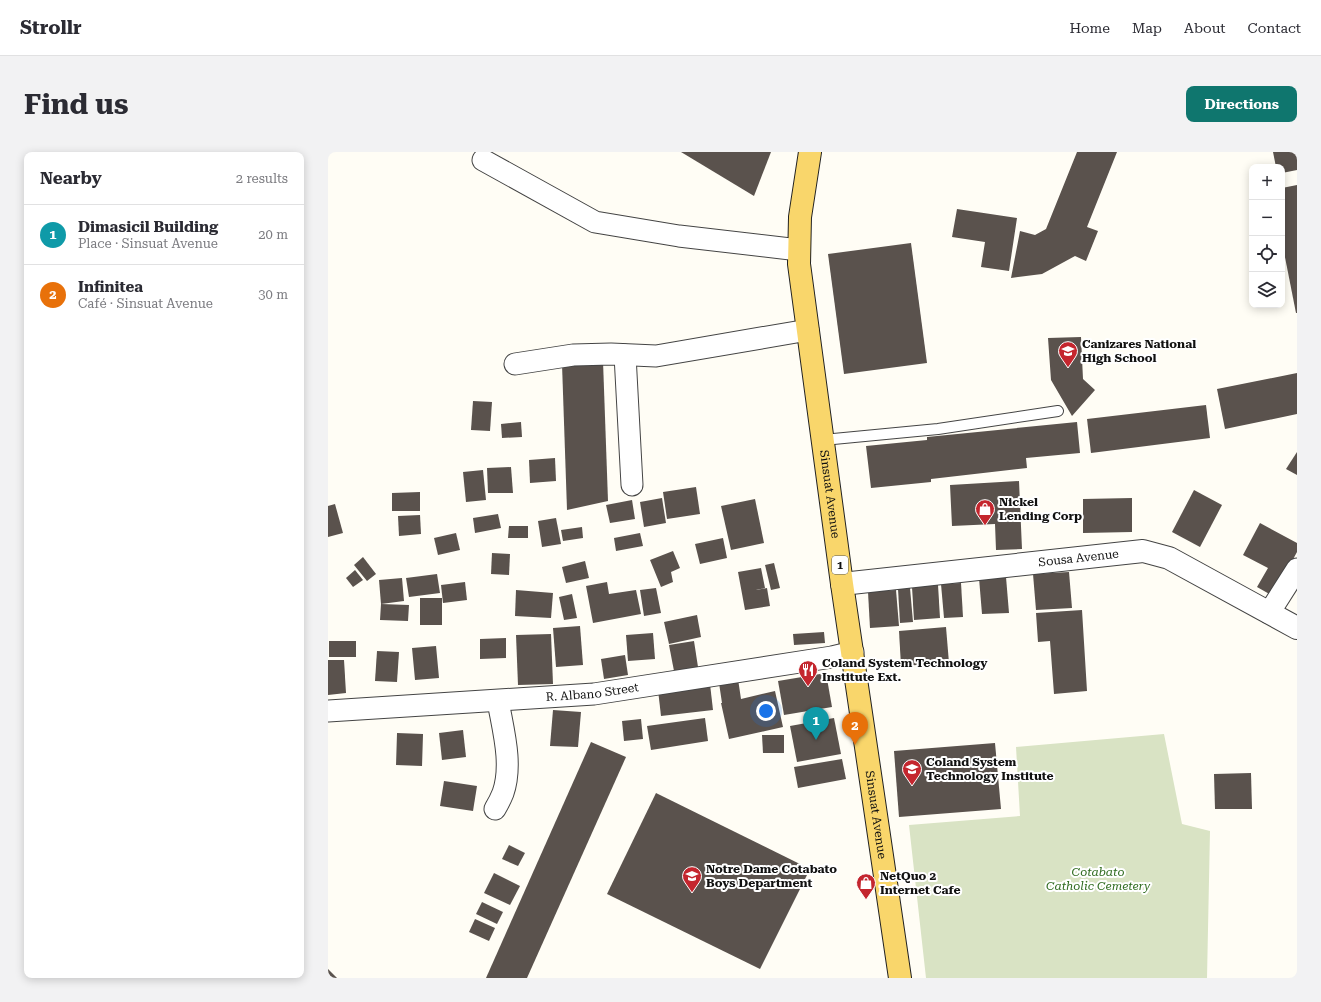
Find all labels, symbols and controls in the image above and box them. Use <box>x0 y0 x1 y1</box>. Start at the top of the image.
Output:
text: Strollr <box>20 16 82 39</box>
text: Home <box>1069 20 1110 36</box>
text: Map <box>1132 20 1162 36</box>
text: About <box>1184 20 1226 36</box>
text: Contact <box>1248 20 1301 36</box>
button: Directions <box>1186 86 1297 122</box>
text: Find us <box>24 88 128 121</box>
map controls <box>1249 164 1285 308</box>
button: + <box>1249 164 1285 200</box>
text: Nearby <box>40 168 102 188</box>
text: 2 results <box>236 171 288 186</box>
button: − <box>1249 200 1285 236</box>
text: Dimasicil Building <box>78 218 218 236</box>
text: 1 <box>49 227 57 242</box>
text: 20 m <box>258 227 288 242</box>
text: Place · Sinsuat Avenue <box>78 236 218 251</box>
button: locate <box>1249 236 1285 272</box>
button: layers <box>1249 272 1285 308</box>
text: Infinitea <box>78 278 143 296</box>
text: 2 <box>49 287 57 302</box>
text: 30 m <box>258 287 288 302</box>
text: Café · Sinsuat Avenue <box>78 296 213 311</box>
place label: Canizares National High School <box>1082 337 1196 365</box>
school or university icon: Canizares National High School <box>1057 340 1079 368</box>
street label: Sinsuat Avenue <box>817 449 843 540</box>
place label: Nickel Lending Corp <box>999 495 1082 523</box>
shop icon: Nickel Lending Corp <box>974 498 996 526</box>
street label: Sousa Avenue <box>1038 547 1120 569</box>
road number: 1 <box>832 556 848 574</box>
place label: Coland System Technology Institute Ext. <box>822 656 988 684</box>
restaurant icon: Coland System Technology Institute Ext. <box>797 659 819 687</box>
street label: R. Albano Street <box>545 680 640 704</box>
your location <box>756 701 776 721</box>
pin: 1 <box>803 707 829 740</box>
pin: 2 <box>842 712 868 745</box>
place label: Coland System Technology Institute <box>926 755 1054 783</box>
school or university icon: Coland System Technology Institute <box>901 758 923 786</box>
street label: Sinsuat Avenue <box>863 770 889 860</box>
place label: Notre Dame Cotabato Boys Department <box>706 862 837 890</box>
school or university icon: Notre Dame Cotabato Boys Department <box>681 865 703 893</box>
park label: Cotabato Catholic Cemetery <box>1046 865 1151 893</box>
place label: NetQuo 2 Internet Cafe <box>880 869 960 897</box>
shop icon: NetQuo 2 Internet Cafe <box>855 872 877 900</box>

